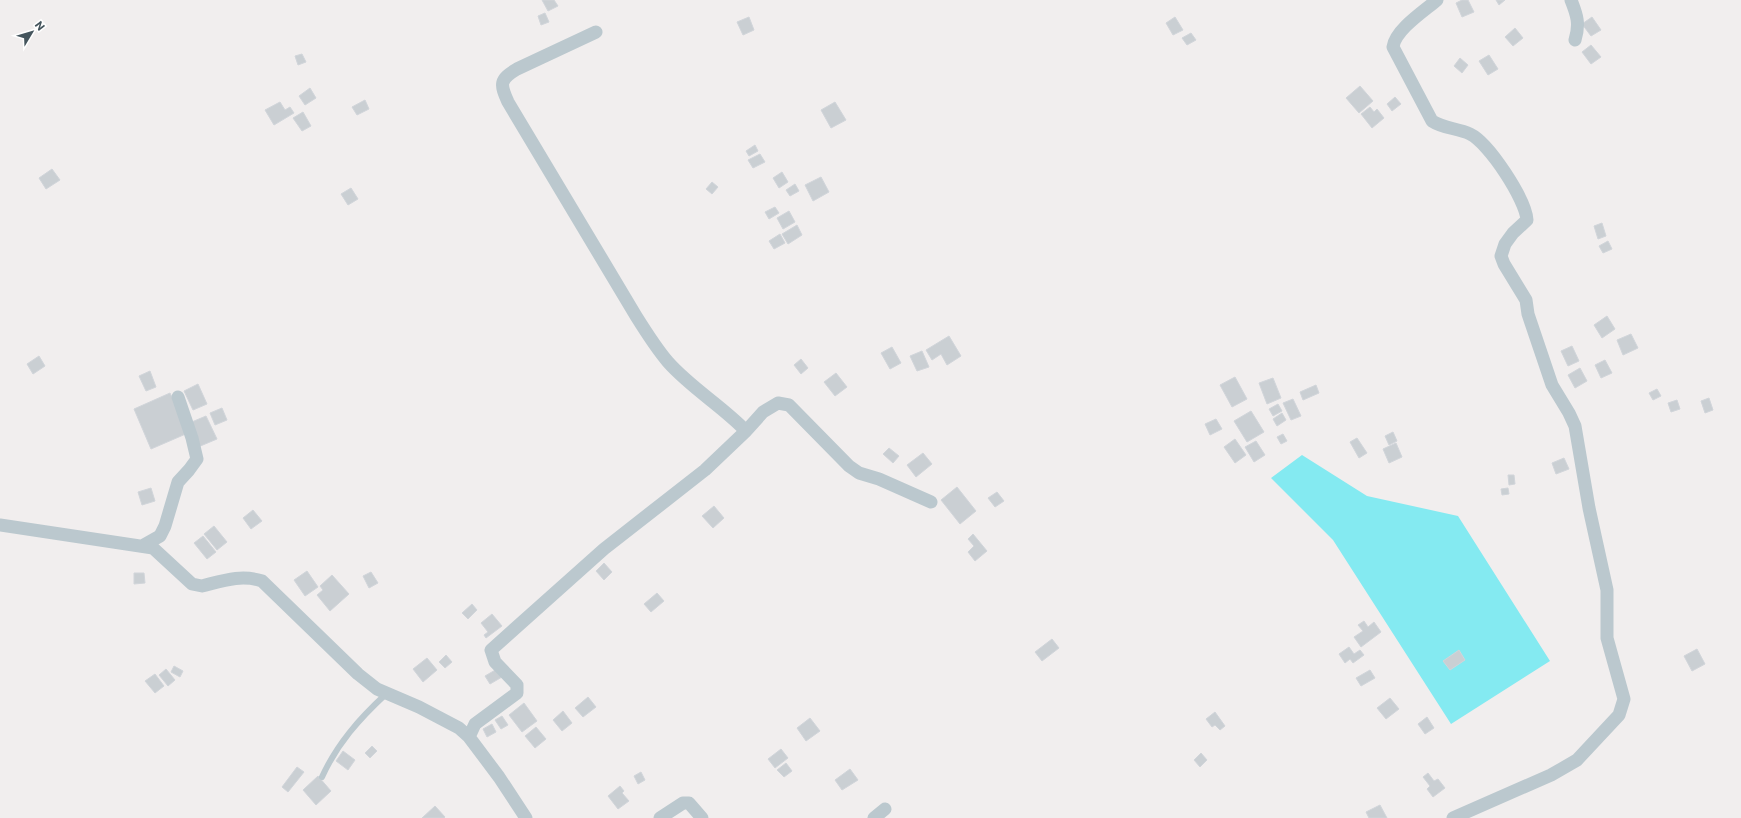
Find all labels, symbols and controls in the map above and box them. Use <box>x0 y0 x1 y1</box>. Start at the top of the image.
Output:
north arrow <box>12 12 52 52</box>
text: N <box>33 18 48 33</box>

